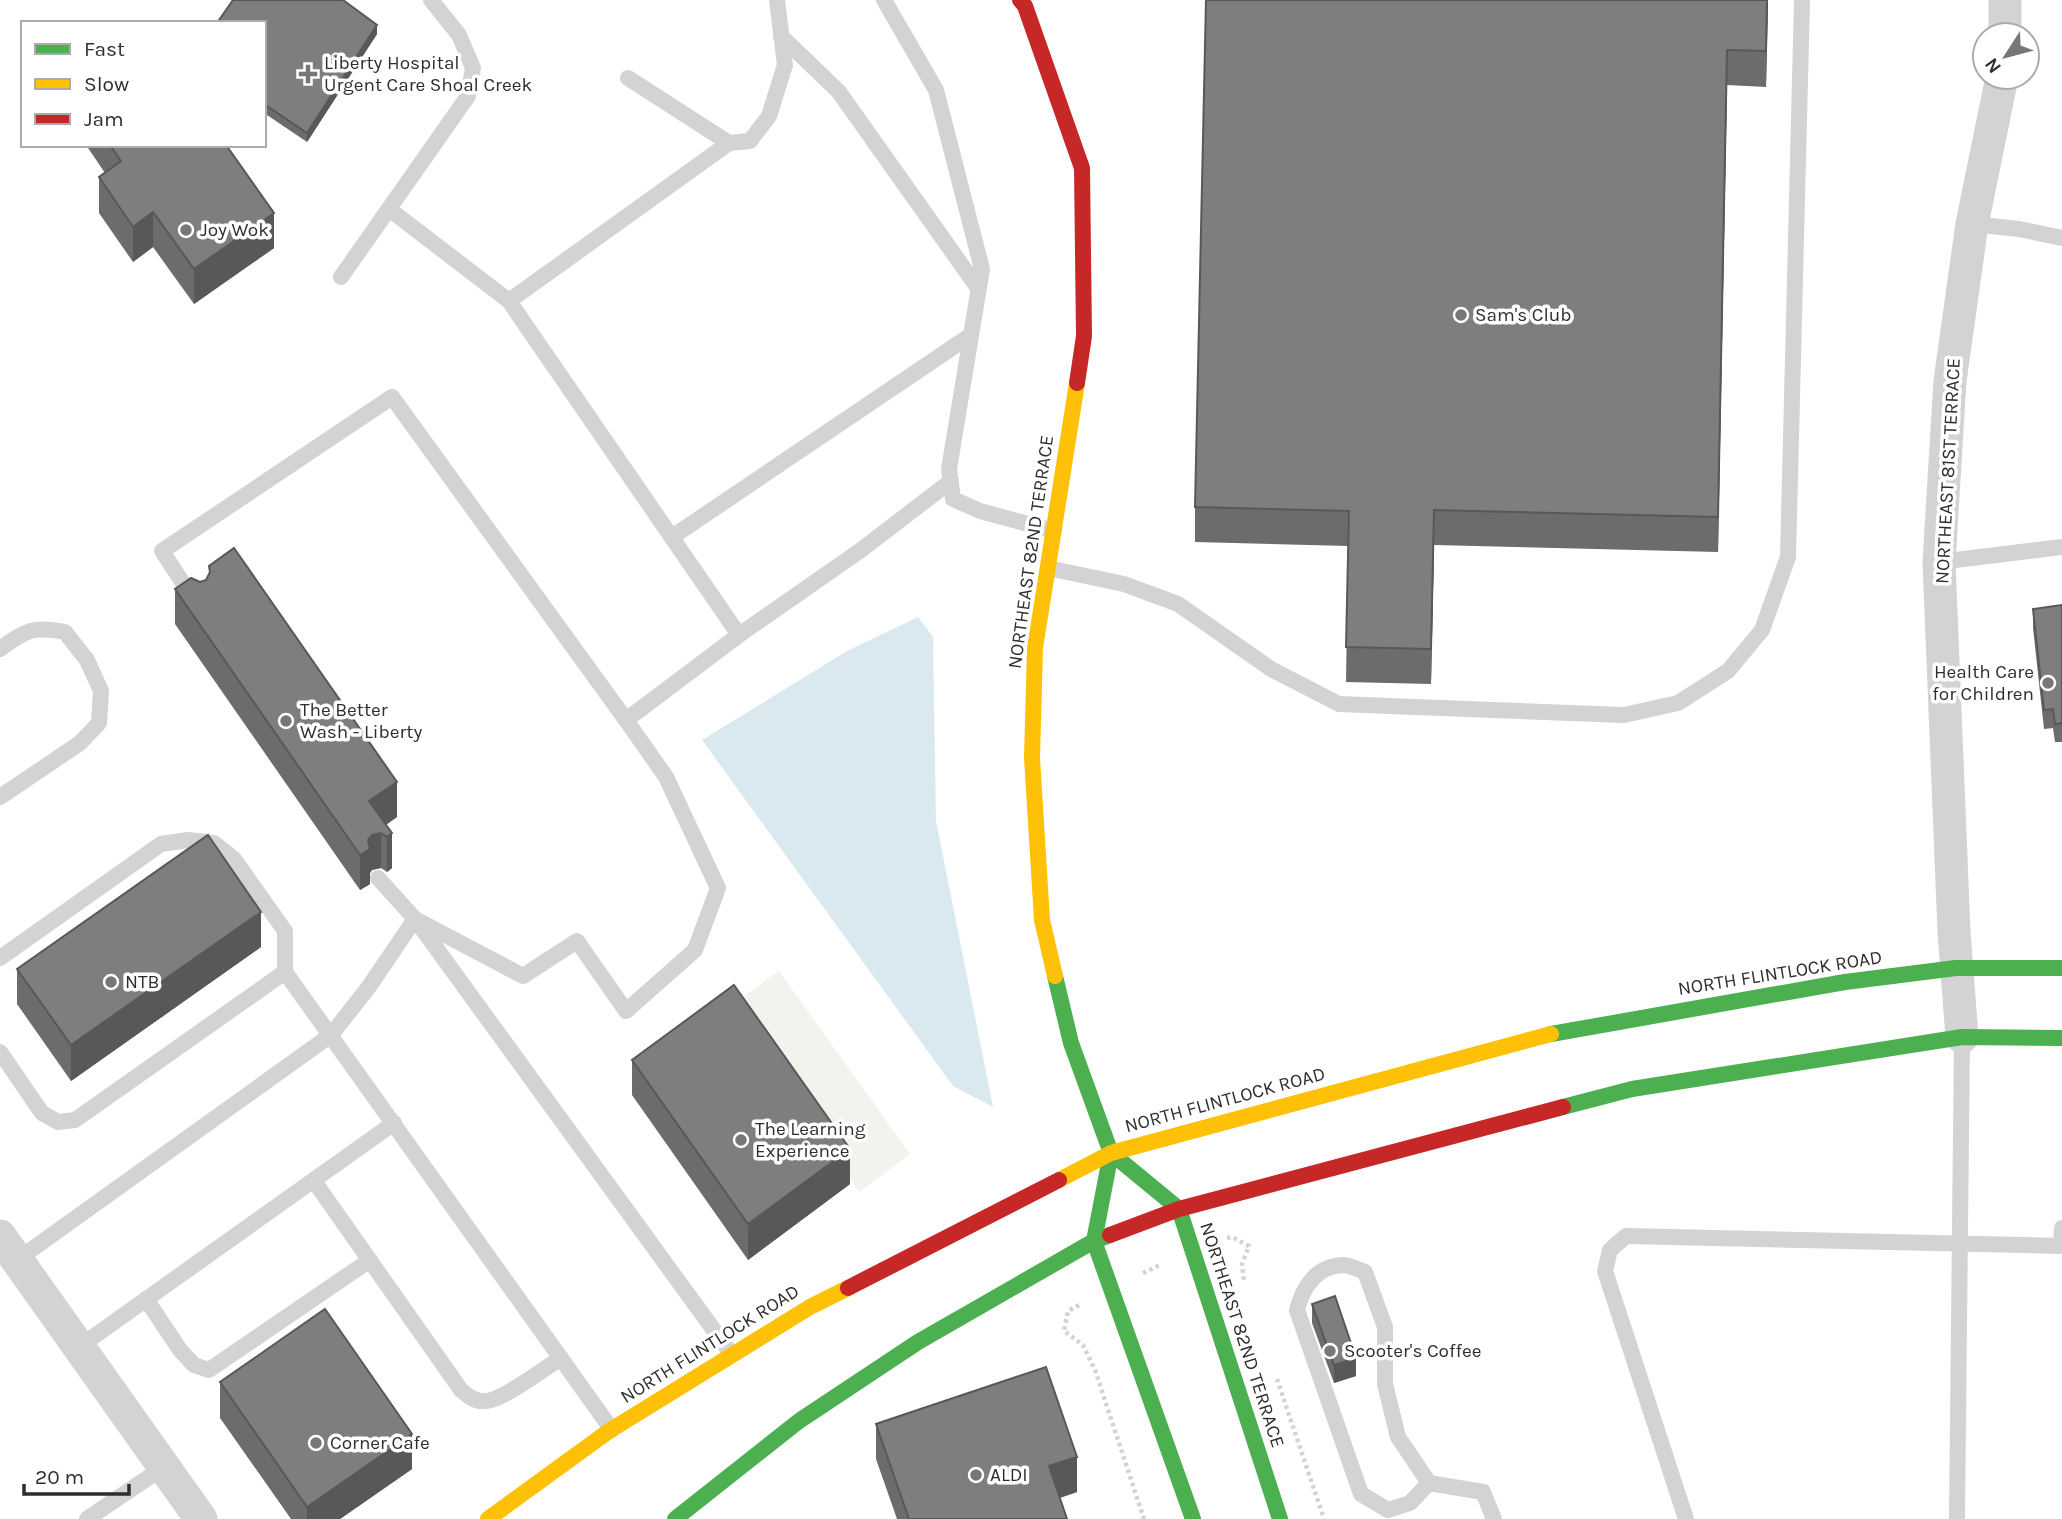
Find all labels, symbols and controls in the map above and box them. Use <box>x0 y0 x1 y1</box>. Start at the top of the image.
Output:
legend <box>21 21 266 147</box>
north arrow <box>1971 21 2041 91</box>
text: Fast <box>84 37 125 61</box>
place label: Liberty Hospital Urgent Care Shoal Creek <box>324 52 532 96</box>
text: N <box>1980 53 2006 77</box>
marker: Liberty Hospital Urgent Care Shoal Creek <box>298 64 318 84</box>
text: Slow <box>84 72 129 96</box>
text: Jam <box>84 107 124 131</box>
place label: Joy Wok <box>200 219 269 241</box>
marker: Joy Wok <box>178 222 194 238</box>
place label: Sam's Club <box>1475 304 1572 326</box>
marker: Sam's Club <box>1453 307 1469 323</box>
street label: NORTHEAST 81ST TERRACE <box>1931 357 1965 585</box>
street label: NORTHEAST 82ND TERRACE <box>1004 434 1058 670</box>
place label: Health Care for Children <box>1932 661 2034 705</box>
marker: Health Care for Children <box>2040 675 2056 691</box>
place label: The Better Wash - Liberty <box>300 699 422 743</box>
marker: The Better Wash - Liberty <box>278 713 294 729</box>
street label: NORTH FLINTLOCK ROAD <box>1676 946 1884 1000</box>
place label: NTB <box>125 971 159 993</box>
marker: NTB <box>103 974 119 990</box>
street label: NORTH FLINTLOCK ROAD <box>1122 1063 1328 1137</box>
place label: The Learning Experience <box>755 1118 866 1162</box>
marker: The Learning Experience <box>733 1132 749 1148</box>
street label: NORTHEAST 82ND TERRACE <box>1195 1220 1289 1450</box>
street label: NORTH FLINTLOCK ROAD <box>617 1280 803 1408</box>
place label: Scooter's Coffee <box>1344 1340 1481 1362</box>
marker: Scooter's Coffee <box>1322 1343 1338 1359</box>
place label: Corner Cafe <box>330 1432 430 1454</box>
marker: Corner Cafe <box>308 1435 324 1451</box>
scale bar <box>24 1452 130 1496</box>
place label: ALDI <box>990 1464 1028 1486</box>
text: 20 m <box>35 1465 84 1489</box>
marker: ALDI <box>968 1467 984 1483</box>

